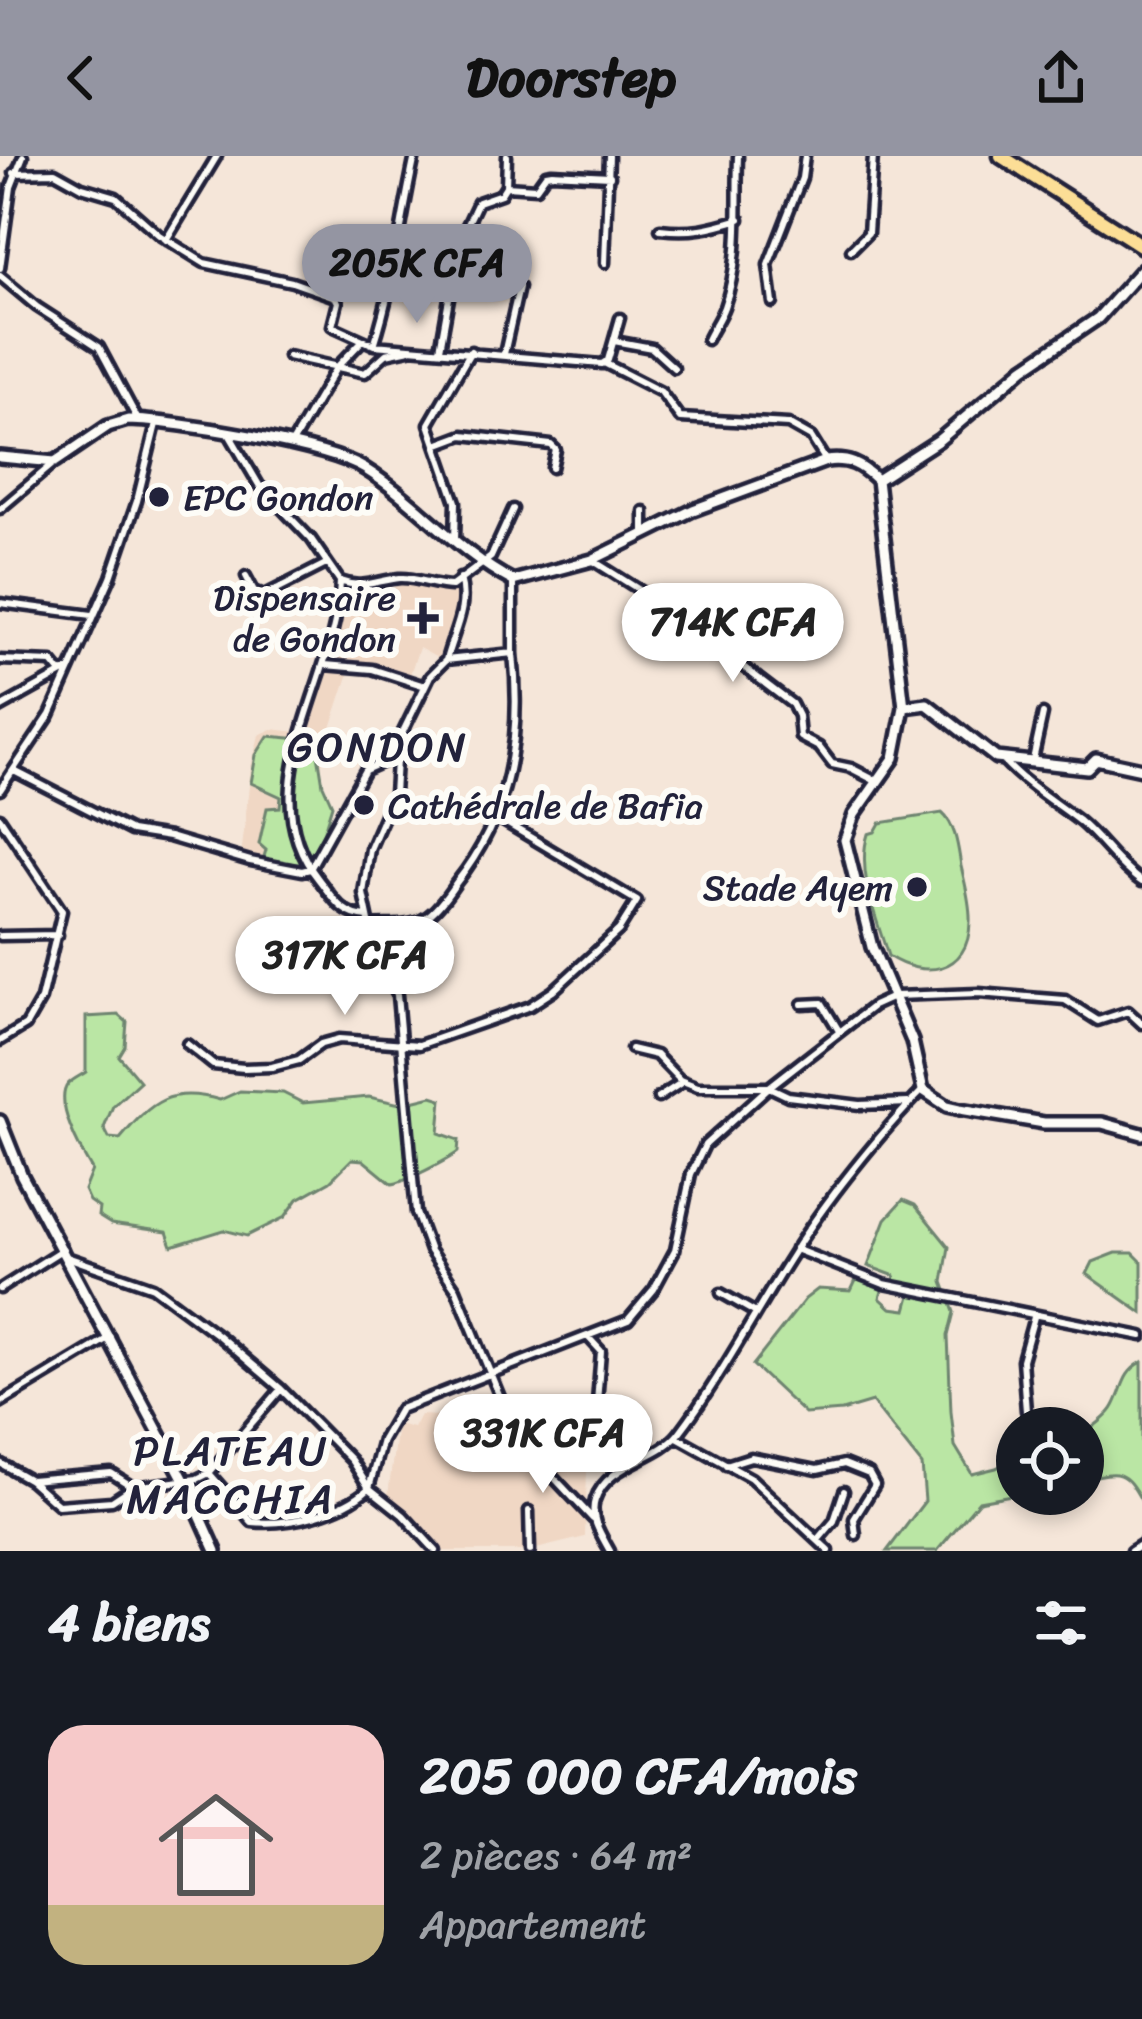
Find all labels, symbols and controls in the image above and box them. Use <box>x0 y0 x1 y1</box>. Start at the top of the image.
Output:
text: Doorstep <box>466 30 676 126</box>
icon: back <box>48 45 114 111</box>
icon: share <box>1028 45 1094 111</box>
pin: 205K CFA <box>293 224 541 326</box>
text: 205K CFA <box>329 228 505 297</box>
place label: EPC Gondon <box>183 466 374 530</box>
marker: EPC Gondon <box>146 484 172 510</box>
place label: Dispensaire de Gondon <box>213 566 396 671</box>
pin: 714K CFA <box>609 583 857 685</box>
text: 714K CFA <box>649 587 817 656</box>
marker: Dispensaire de Gondon <box>407 602 439 634</box>
district label: GONDON <box>287 710 469 784</box>
place label: Cathédrale de Bafia <box>388 774 703 838</box>
marker: Cathédrale de Bafia <box>351 792 377 818</box>
place label: Stade Ayem <box>703 856 893 920</box>
marker: Stade Ayem <box>904 874 930 900</box>
pin: 317K CFA <box>221 916 469 1018</box>
text: 317K CFA <box>262 920 428 989</box>
pin: 331K CFA <box>419 1394 667 1496</box>
text: 331K CFA <box>461 1398 625 1467</box>
map controls <box>996 1407 1104 1515</box>
button: locate <box>996 1407 1104 1515</box>
district label: PLATEAU MACCHIA <box>126 1414 336 1536</box>
text: 4 biens <box>48 1578 210 1668</box>
icon: filters <box>1028 1590 1094 1656</box>
text: 205 000 CFA/mois <box>420 1731 857 1821</box>
icon: home <box>144 1773 288 1917</box>
text: 2 pièces · 64 m² <box>420 1821 692 1890</box>
text: Appartement <box>420 1890 646 1959</box>

